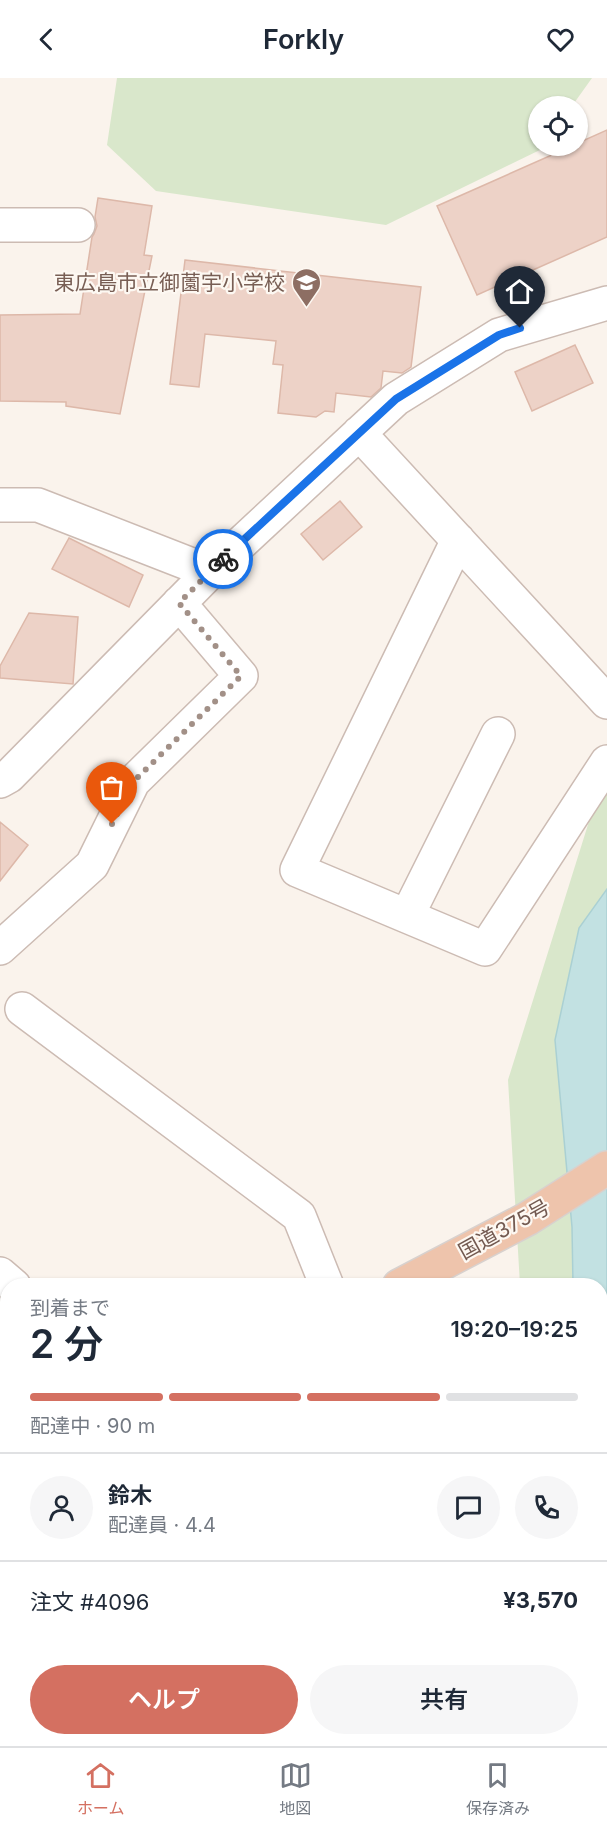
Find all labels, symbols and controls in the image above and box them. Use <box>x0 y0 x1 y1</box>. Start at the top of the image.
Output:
icon: back <box>30 23 63 56</box>
text: Forkly <box>263 23 344 56</box>
icon: heart <box>544 23 577 56</box>
map controls <box>528 96 588 156</box>
button: locate <box>528 96 588 156</box>
school or university icon: 東広島市立御薗宇小学校 <box>290 266 322 308</box>
pin <box>494 266 545 328</box>
place label: 東広島市立御薗宇小学校 <box>54 270 285 295</box>
icon: home <box>503 275 536 308</box>
courier <box>193 529 253 589</box>
icon: bike <box>207 543 240 576</box>
pin <box>86 762 137 824</box>
icon: bag <box>95 771 128 804</box>
street label: 国道375号 <box>454 1194 554 1264</box>
text: 到着まで <box>30 1296 110 1320</box>
text: 19:20–19:25 <box>450 1316 578 1342</box>
text: 2 分 <box>30 1320 103 1367</box>
text: 配達中 · 90 m <box>30 1414 155 1438</box>
button: person <box>30 1476 93 1539</box>
button: chat <box>437 1476 500 1539</box>
button: phone <box>515 1476 578 1539</box>
text: 鈴木 <box>108 1482 152 1508</box>
text: 配達員 · 4.4 <box>108 1513 216 1537</box>
text: ¥3,570 <box>503 1587 578 1613</box>
text: 注文 #4096 <box>30 1589 150 1615</box>
button: ヘルプ <box>30 1665 298 1734</box>
button: 共有 <box>310 1665 578 1734</box>
tab: ホーム <box>77 1759 125 1819</box>
tab: 地図 <box>279 1759 312 1819</box>
tab: 保存済み <box>466 1759 530 1819</box>

